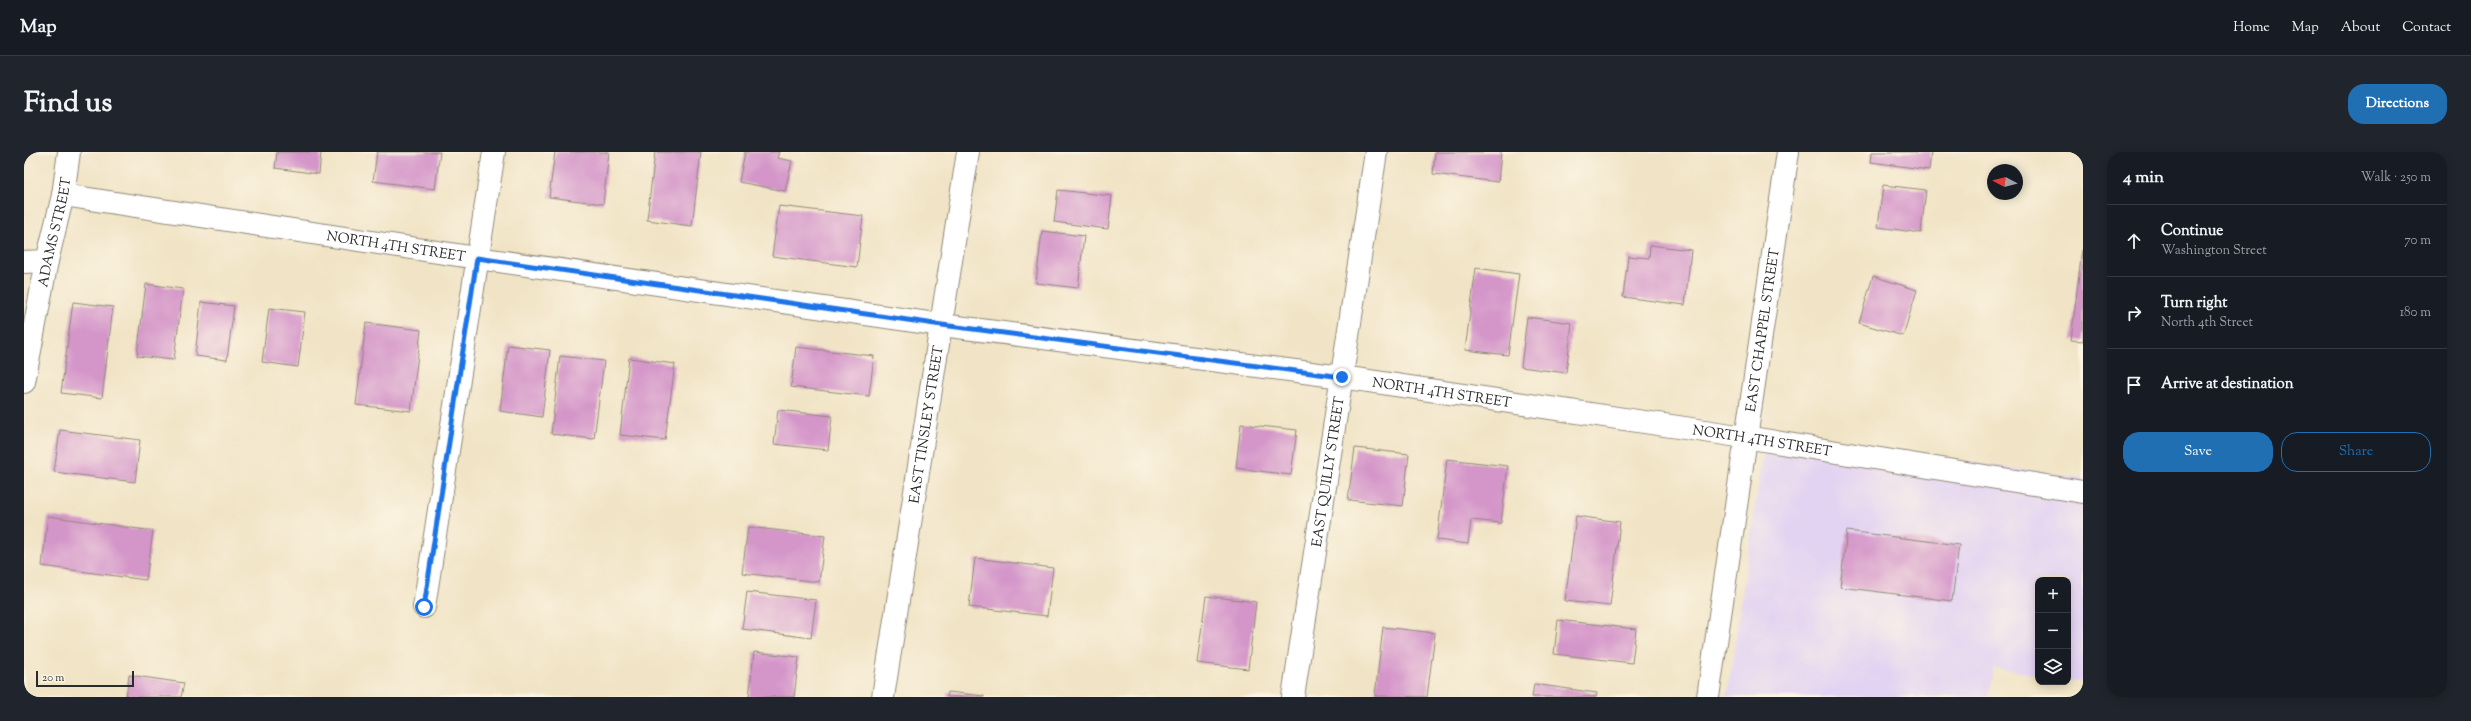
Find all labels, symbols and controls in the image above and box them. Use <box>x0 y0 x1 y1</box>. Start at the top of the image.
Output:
text: Map <box>20 14 57 41</box>
text: Home <box>2233 18 2270 38</box>
text: Map <box>2292 18 2319 38</box>
text: About <box>2341 18 2380 38</box>
text: Contact <box>2402 18 2451 38</box>
text: Find us <box>24 84 112 124</box>
button: Directions <box>2348 84 2447 124</box>
north arrow <box>1987 164 2023 200</box>
text: 4 min <box>2123 166 2164 190</box>
text: Walk · 250 m <box>2361 169 2431 187</box>
street label: ADAMS STREET <box>34 176 77 289</box>
text: Continue <box>2161 221 2223 242</box>
street label: NORTH 4TH STREET <box>325 227 467 268</box>
icon: ahead <box>2123 230 2145 252</box>
text: 70 m <box>2404 232 2431 250</box>
text: Washington Street <box>2161 242 2267 260</box>
street label: EAST CHAPPEL STREET <box>1742 247 1786 413</box>
text: Turn right <box>2161 293 2227 314</box>
icon: right <box>2123 302 2145 324</box>
text: 180 m <box>2400 304 2431 322</box>
text: North 4th Street <box>2161 314 2253 332</box>
street label: EAST TINSLEY STREET <box>905 344 950 505</box>
route end <box>1333 368 1351 386</box>
street label: NORTH 4TH STREET <box>1371 374 1513 414</box>
icon: arrive <box>2123 374 2145 396</box>
text: Arrive at destination <box>2161 374 2294 395</box>
street label: EAST QUILLY STREET <box>1308 395 1351 549</box>
street label: NORTH 4TH STREET <box>1691 421 1833 463</box>
button: Save <box>2123 432 2273 472</box>
button: Share <box>2281 432 2431 472</box>
map controls <box>2035 577 2071 685</box>
button: + <box>2035 577 2071 613</box>
route start <box>415 598 433 616</box>
button: − <box>2035 613 2071 649</box>
button: layers <box>2035 649 2071 685</box>
scale bar <box>36 669 134 688</box>
text: 20 m <box>42 670 64 686</box>

